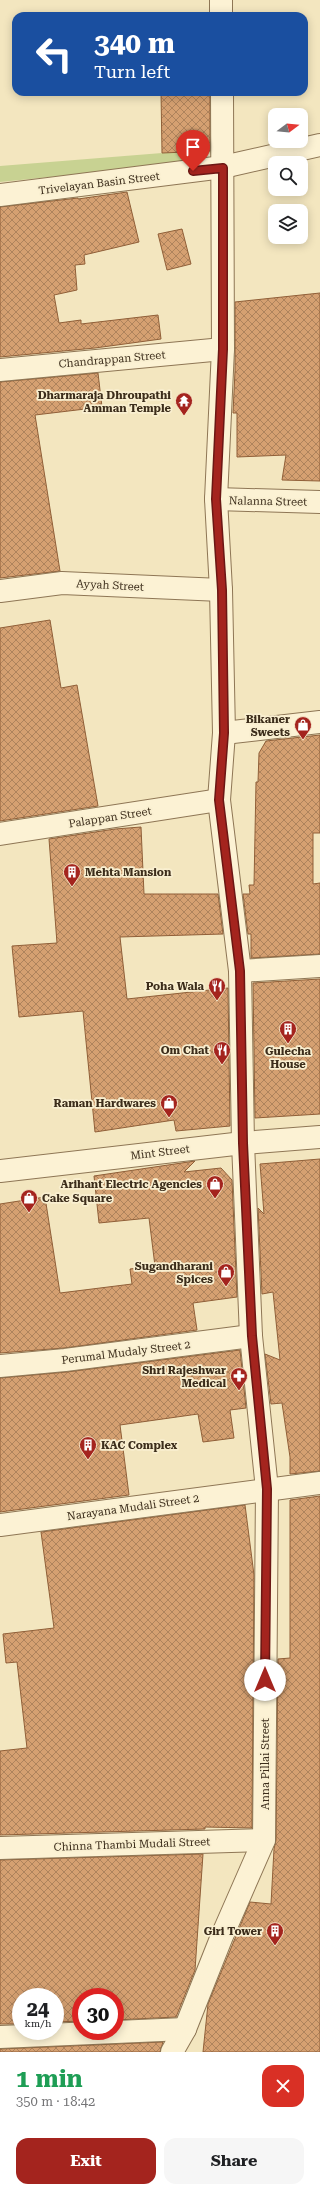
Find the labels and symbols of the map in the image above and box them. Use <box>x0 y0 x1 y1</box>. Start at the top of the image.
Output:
north arrow <box>268 108 308 148</box>
pin <box>176 130 210 171</box>
street label: Trivelayan Basin Street <box>38 170 160 197</box>
street label: Chandrappan Street <box>58 348 166 371</box>
place label: Dharmaraja Dhroupathi Amman Temple <box>38 389 172 415</box>
temple icon: Dharmaraja Dhroupathi Amman Temple <box>174 391 194 416</box>
street label: Nalanna Street <box>229 494 307 509</box>
street label: Ayyah Street <box>76 577 144 594</box>
place label: Bikaner Sweets <box>246 713 290 739</box>
shop icon: Bikaner Sweets <box>293 715 313 740</box>
street label: Palappan Street <box>68 805 152 830</box>
building icon: Mehta Mansion <box>62 862 82 887</box>
place label: Mehta Mansion <box>85 866 172 879</box>
restaurant icon: Poha Wala <box>207 976 227 1001</box>
place label: Poha Wala <box>146 980 205 993</box>
building icon: Gulecha House <box>278 1019 298 1044</box>
restaurant icon: Om Chat <box>212 1040 232 1065</box>
place label: Om Chat <box>161 1044 210 1057</box>
place label: Gulecha House <box>265 1045 312 1071</box>
shop icon: Raman Hardwares <box>159 1093 179 1118</box>
place label: Raman Hardwares <box>54 1097 156 1110</box>
street label: Mint Street <box>130 1142 190 1163</box>
shop icon: Arihant Electric Agencies <box>205 1174 225 1199</box>
place label: Arihant Electric Agencies <box>60 1178 202 1191</box>
shop icon: Cake Square <box>19 1188 39 1213</box>
place label: Cake Square <box>42 1192 113 1205</box>
place label: Sugandharani Spices <box>135 1260 213 1286</box>
shop icon: Sugandharani Spices <box>216 1262 236 1287</box>
street label: Perumal Mudaly Street 2 <box>61 1338 191 1367</box>
place label: Shri Rajeshwar Medical <box>142 1364 226 1390</box>
pharmacy icon: Shri Rajeshwar Medical <box>229 1366 249 1391</box>
building icon: KAC Complex <box>78 1435 98 1460</box>
place label: KAC Complex <box>101 1439 178 1452</box>
street label: Narayana Mudali Street 2 <box>66 1492 200 1523</box>
position arrow <box>244 1659 286 1701</box>
street label: Anna Pillai Street <box>259 1718 272 1810</box>
street label: Chinna Thambi Mudali Street <box>54 1835 211 1854</box>
building icon: Giri Tower <box>265 1921 285 1946</box>
place label: Giri Tower <box>204 1925 262 1938</box>
speed limit sign: 30 <box>72 1988 124 2040</box>

